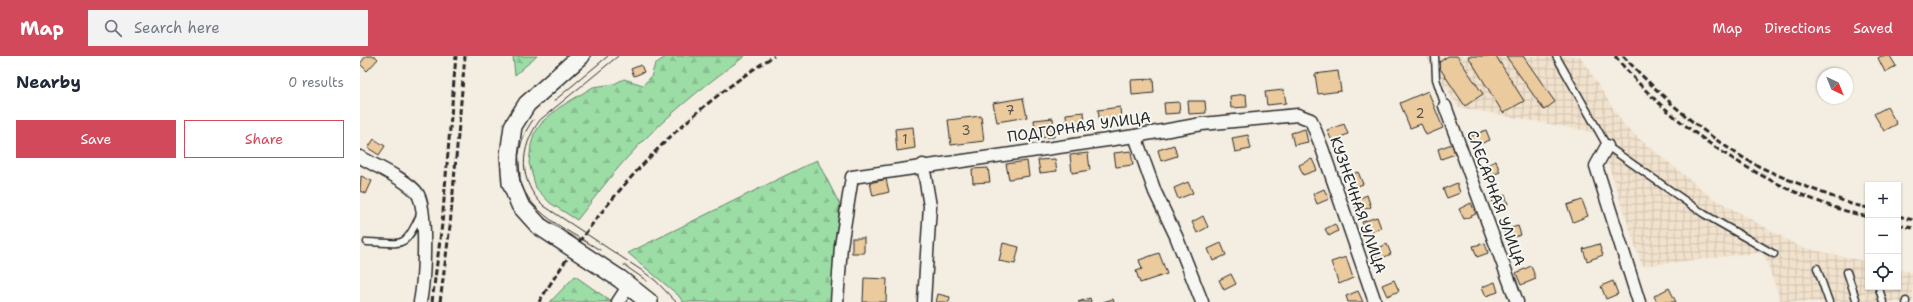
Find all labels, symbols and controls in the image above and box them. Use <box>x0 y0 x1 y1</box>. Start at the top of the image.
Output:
search box <box>88 10 368 46</box>
text: Map <box>20 16 64 41</box>
icon: search <box>102 17 124 39</box>
text: Search here <box>134 18 220 38</box>
text: Map <box>1713 19 1743 37</box>
text: Directions <box>1765 19 1831 37</box>
text: Saved <box>1853 19 1893 37</box>
north arrow <box>1817 68 1853 104</box>
text: Nearby <box>16 71 81 93</box>
text: 0 results <box>288 74 344 91</box>
house number: 7 <box>1005 102 1015 119</box>
house number: 2 <box>1415 105 1425 122</box>
street label: ПОДГОРНАЯ УЛИЦА <box>1006 107 1152 147</box>
button: Save <box>16 120 176 158</box>
button: Share <box>184 120 344 158</box>
house number: 3 <box>961 122 971 139</box>
street label: СЛЕСАРНАЯ УЛИЦА <box>1462 127 1530 269</box>
house number: 1 <box>902 131 908 148</box>
street label: КУЗНЕЧНАЯ УЛИЦА <box>1325 134 1391 276</box>
map controls <box>1865 182 1901 290</box>
button: + <box>1865 182 1901 218</box>
button: − <box>1865 218 1901 254</box>
button: locate <box>1865 254 1901 290</box>

